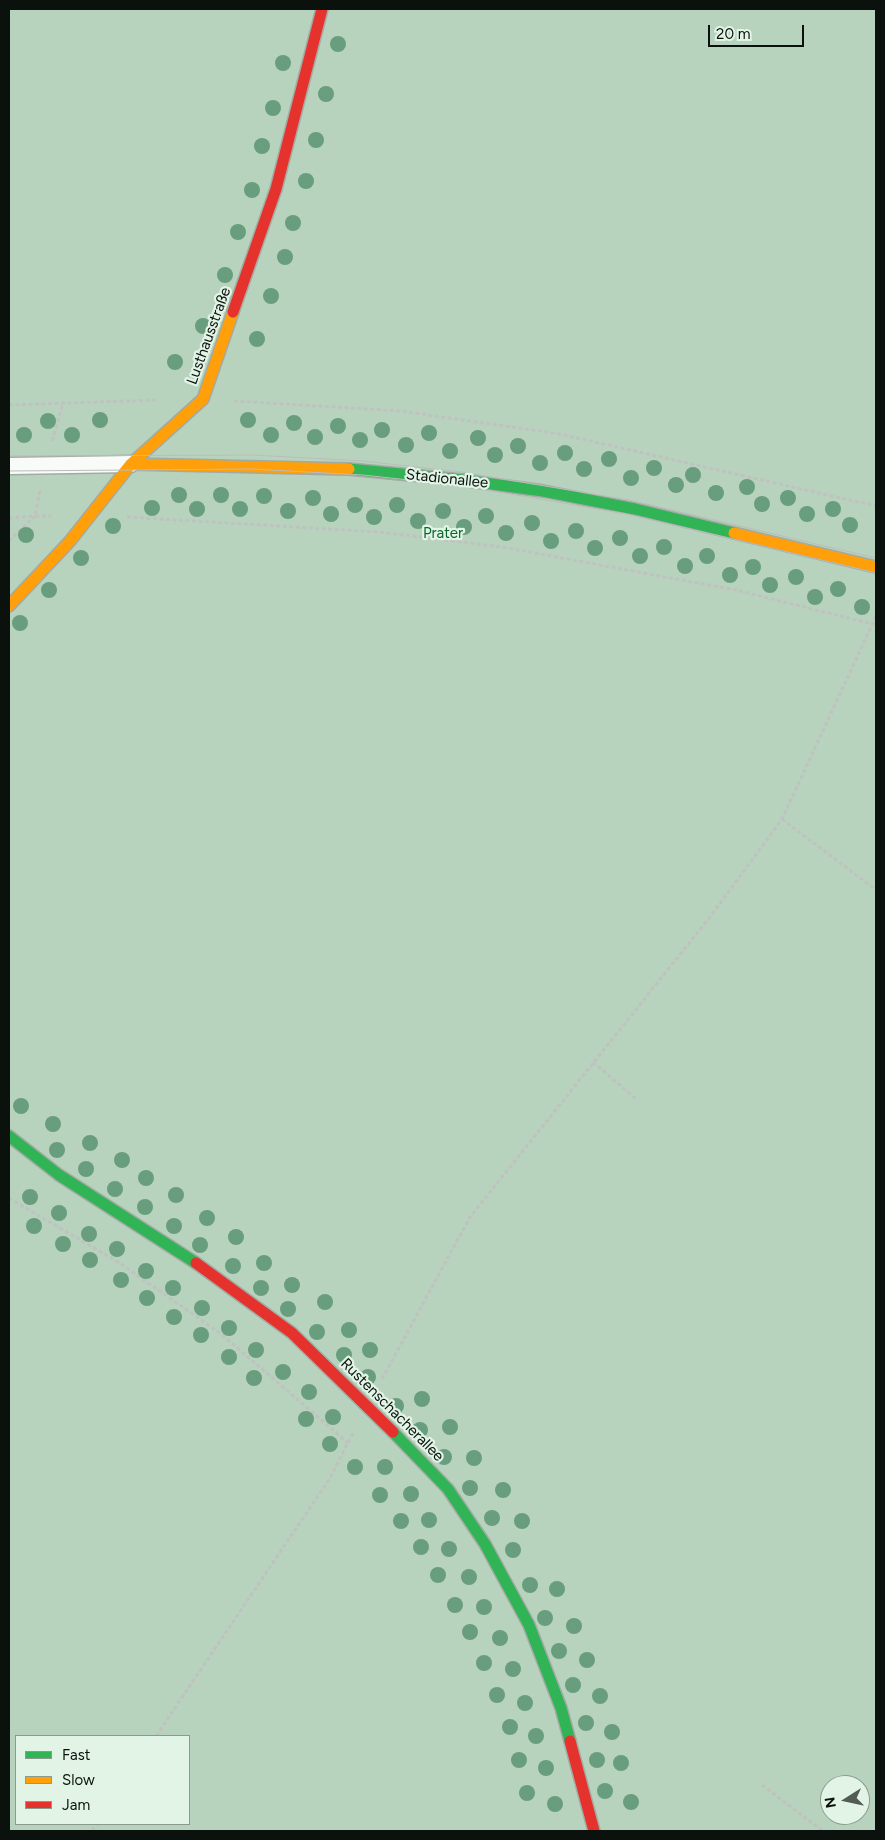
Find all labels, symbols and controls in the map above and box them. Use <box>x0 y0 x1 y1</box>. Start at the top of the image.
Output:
scale bar <box>710 15 806 47</box>
text: 20 m <box>716 25 750 43</box>
street label: Lusthausstraße <box>183 285 235 387</box>
street label: Stadionallee <box>405 466 489 492</box>
park label: Prater <box>423 525 463 543</box>
street label: Rustenschacherallee <box>337 1355 447 1465</box>
legend <box>15 1735 190 1825</box>
text: Fast <box>62 1746 90 1764</box>
text: Slow <box>62 1771 95 1789</box>
north arrow <box>820 1775 870 1825</box>
text: Jam <box>62 1796 90 1814</box>
text: N <box>821 1796 840 1809</box>

